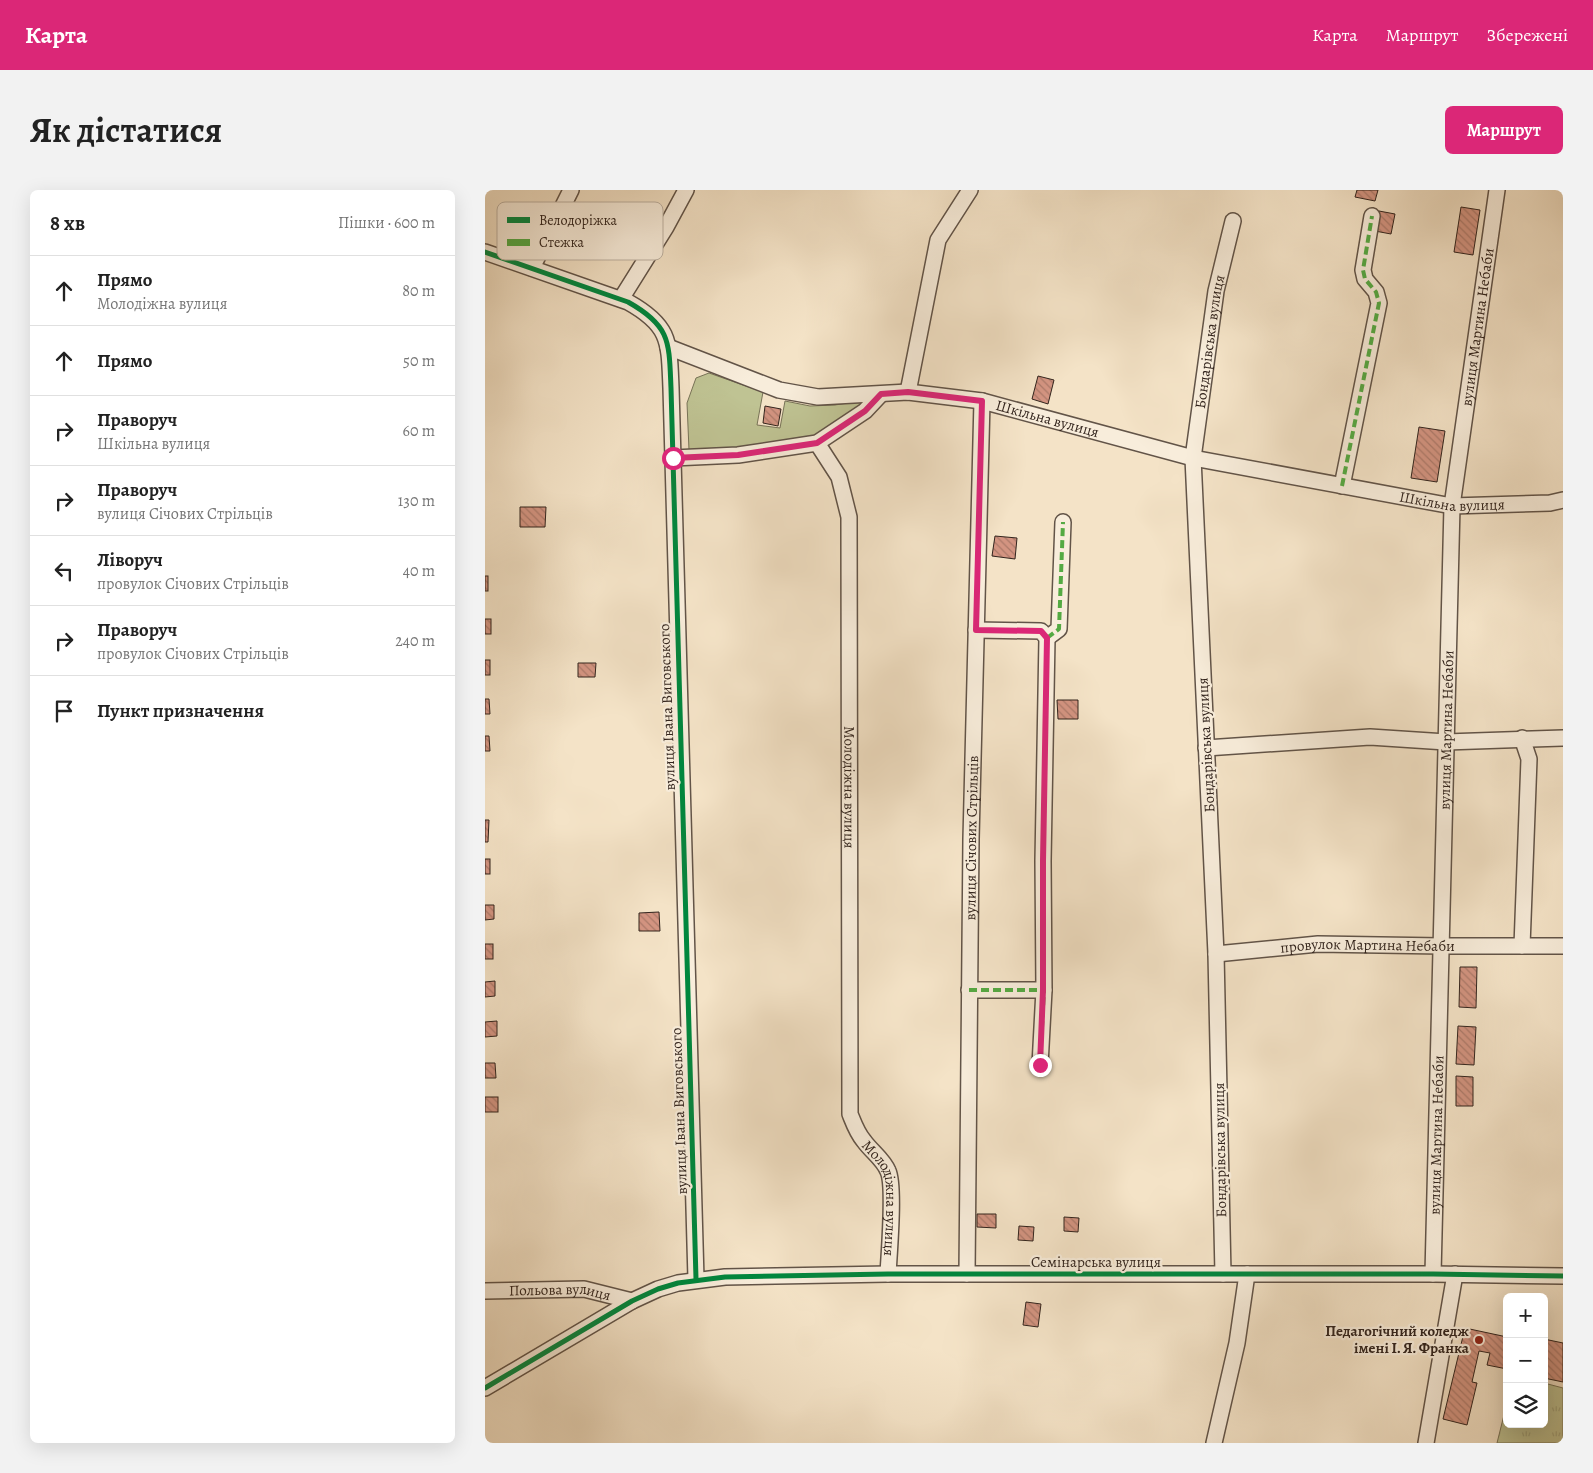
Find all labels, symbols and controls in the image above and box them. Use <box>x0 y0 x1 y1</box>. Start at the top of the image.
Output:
text: Карта <box>25 19 87 51</box>
text: Карта <box>1312 23 1358 47</box>
text: Маршрут <box>1386 23 1459 47</box>
text: Збережені <box>1487 23 1568 47</box>
text: Як дістатися <box>30 106 222 154</box>
button: Маршрут <box>1445 106 1563 154</box>
legend <box>497 202 663 260</box>
text: 8 хв <box>50 209 85 237</box>
text: Велодоріжка <box>539 211 617 230</box>
text: Пішки · 600 m <box>338 212 435 234</box>
text: Стежка <box>539 233 585 252</box>
street label: вулиця Мартина Небаби <box>1456 246 1499 407</box>
text: Прямо <box>97 267 152 293</box>
street label: Бондарівська вулиця <box>1190 273 1230 410</box>
icon: ahead <box>50 277 78 305</box>
text: 80 m <box>402 280 435 302</box>
text: Молодіжна вулиця <box>97 293 227 315</box>
icon: ahead <box>50 347 78 375</box>
text: Прямо <box>97 348 152 374</box>
text: 50 m <box>403 350 435 372</box>
street label: Шкільна вулиця <box>993 395 1101 442</box>
text: Праворуч <box>97 407 177 433</box>
icon: right <box>50 417 78 445</box>
text: 60 m <box>403 420 435 442</box>
text: Шкільна вулиця <box>97 433 210 455</box>
route start <box>662 447 685 470</box>
text: Праворуч <box>97 477 177 503</box>
street label: Шкільна вулиця <box>1398 486 1505 516</box>
icon: right <box>50 487 78 515</box>
text: 130 m <box>398 490 435 512</box>
text: вулиця Січових Стрільців <box>97 503 273 525</box>
text: Ліворуч <box>97 547 163 573</box>
icon: left <box>50 557 78 585</box>
text: 40 m <box>403 560 435 582</box>
text: провулок Січових Стрільців <box>97 573 289 595</box>
text: Праворуч <box>97 617 177 643</box>
street label: вулиця Івана Виговського <box>654 623 680 791</box>
icon: right <box>50 627 78 655</box>
text: 240 m <box>395 630 435 652</box>
text: провулок Січових Стрільців <box>97 643 289 665</box>
street label: вулиця Мартина Небаби <box>1434 650 1458 810</box>
street label: Бондарівська вулиця <box>1192 677 1220 813</box>
icon: arrive <box>50 697 78 725</box>
text: Пункт призначення <box>97 698 264 724</box>
street label: Молодіжна вулиця <box>839 726 860 848</box>
street label: вулиця Січових Стрільців <box>960 755 983 921</box>
street label: провулок Мартина Небаби <box>1279 934 1455 958</box>
street label: вулиця Івана Виговського <box>666 1027 692 1195</box>
route end <box>1029 1054 1052 1077</box>
street label: вулиця Мартина Небаби <box>1424 1055 1448 1215</box>
street label: Бондарівська вулиця <box>1209 1082 1231 1218</box>
street label: Молодіжна вулиця <box>857 1136 901 1257</box>
street label: Семінарська вулиця <box>1031 1252 1161 1272</box>
street label: Польова вулиця <box>509 1279 613 1305</box>
map controls <box>1503 1293 1548 1428</box>
button: + <box>1503 1293 1548 1338</box>
place label: Педагогічний коледж імені І. Я. Франка <box>1325 1321 1470 1358</box>
marker: Педагогічний коледж імені І. Я. Франка <box>1473 1334 1485 1346</box>
button: − <box>1503 1338 1548 1383</box>
button: layers <box>1503 1383 1548 1428</box>

